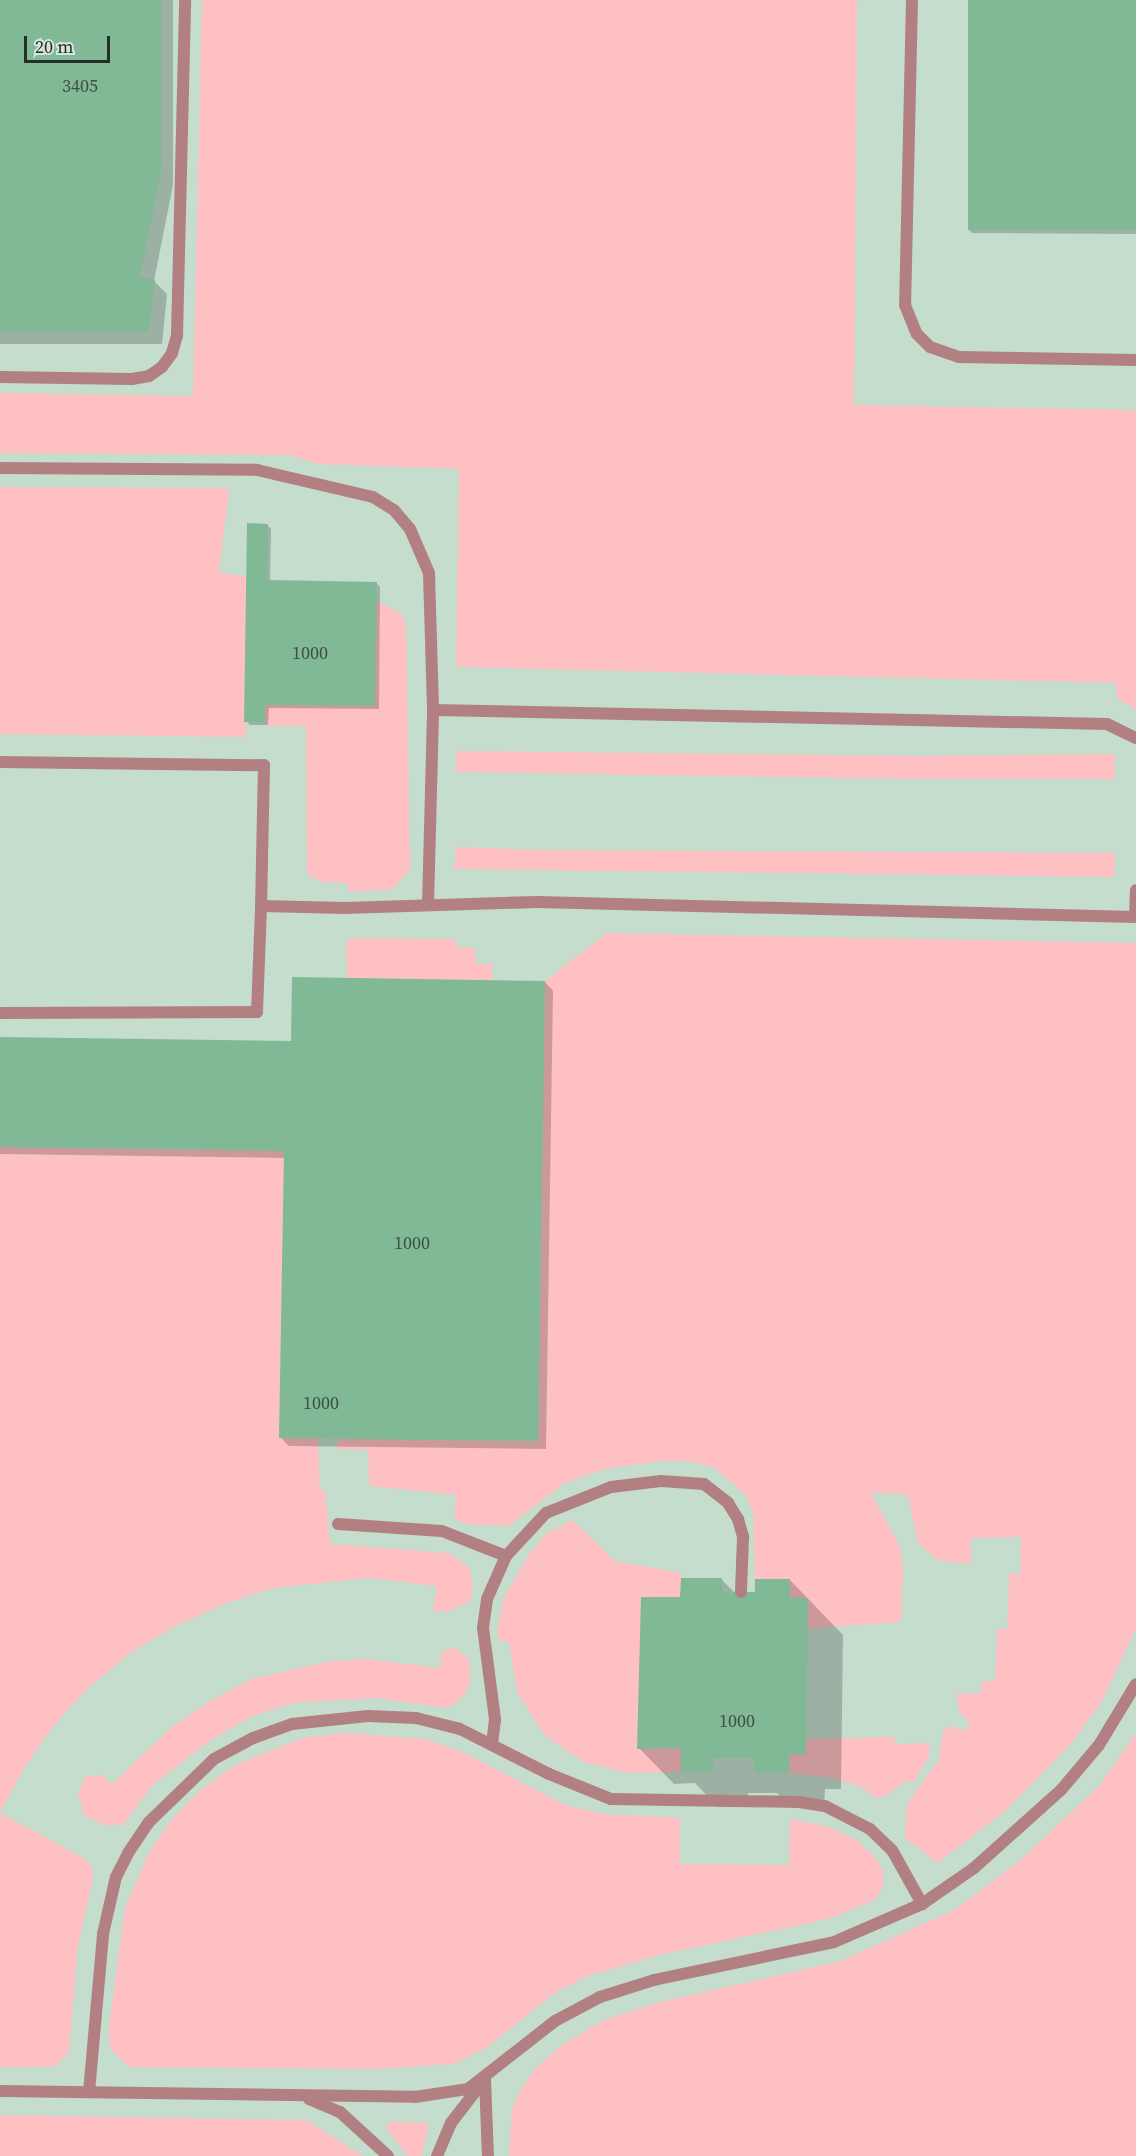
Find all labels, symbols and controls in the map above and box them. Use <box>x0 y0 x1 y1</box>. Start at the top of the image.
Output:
scale bar <box>27 24 112 62</box>
text: 20 m <box>35 34 73 59</box>
house number: 3405 <box>62 75 98 97</box>
house number: 1000 <box>292 642 328 664</box>
house number: 1000 <box>394 1232 430 1254</box>
house number: 1000 <box>303 1392 339 1414</box>
house number: 1000 <box>719 1710 755 1732</box>

